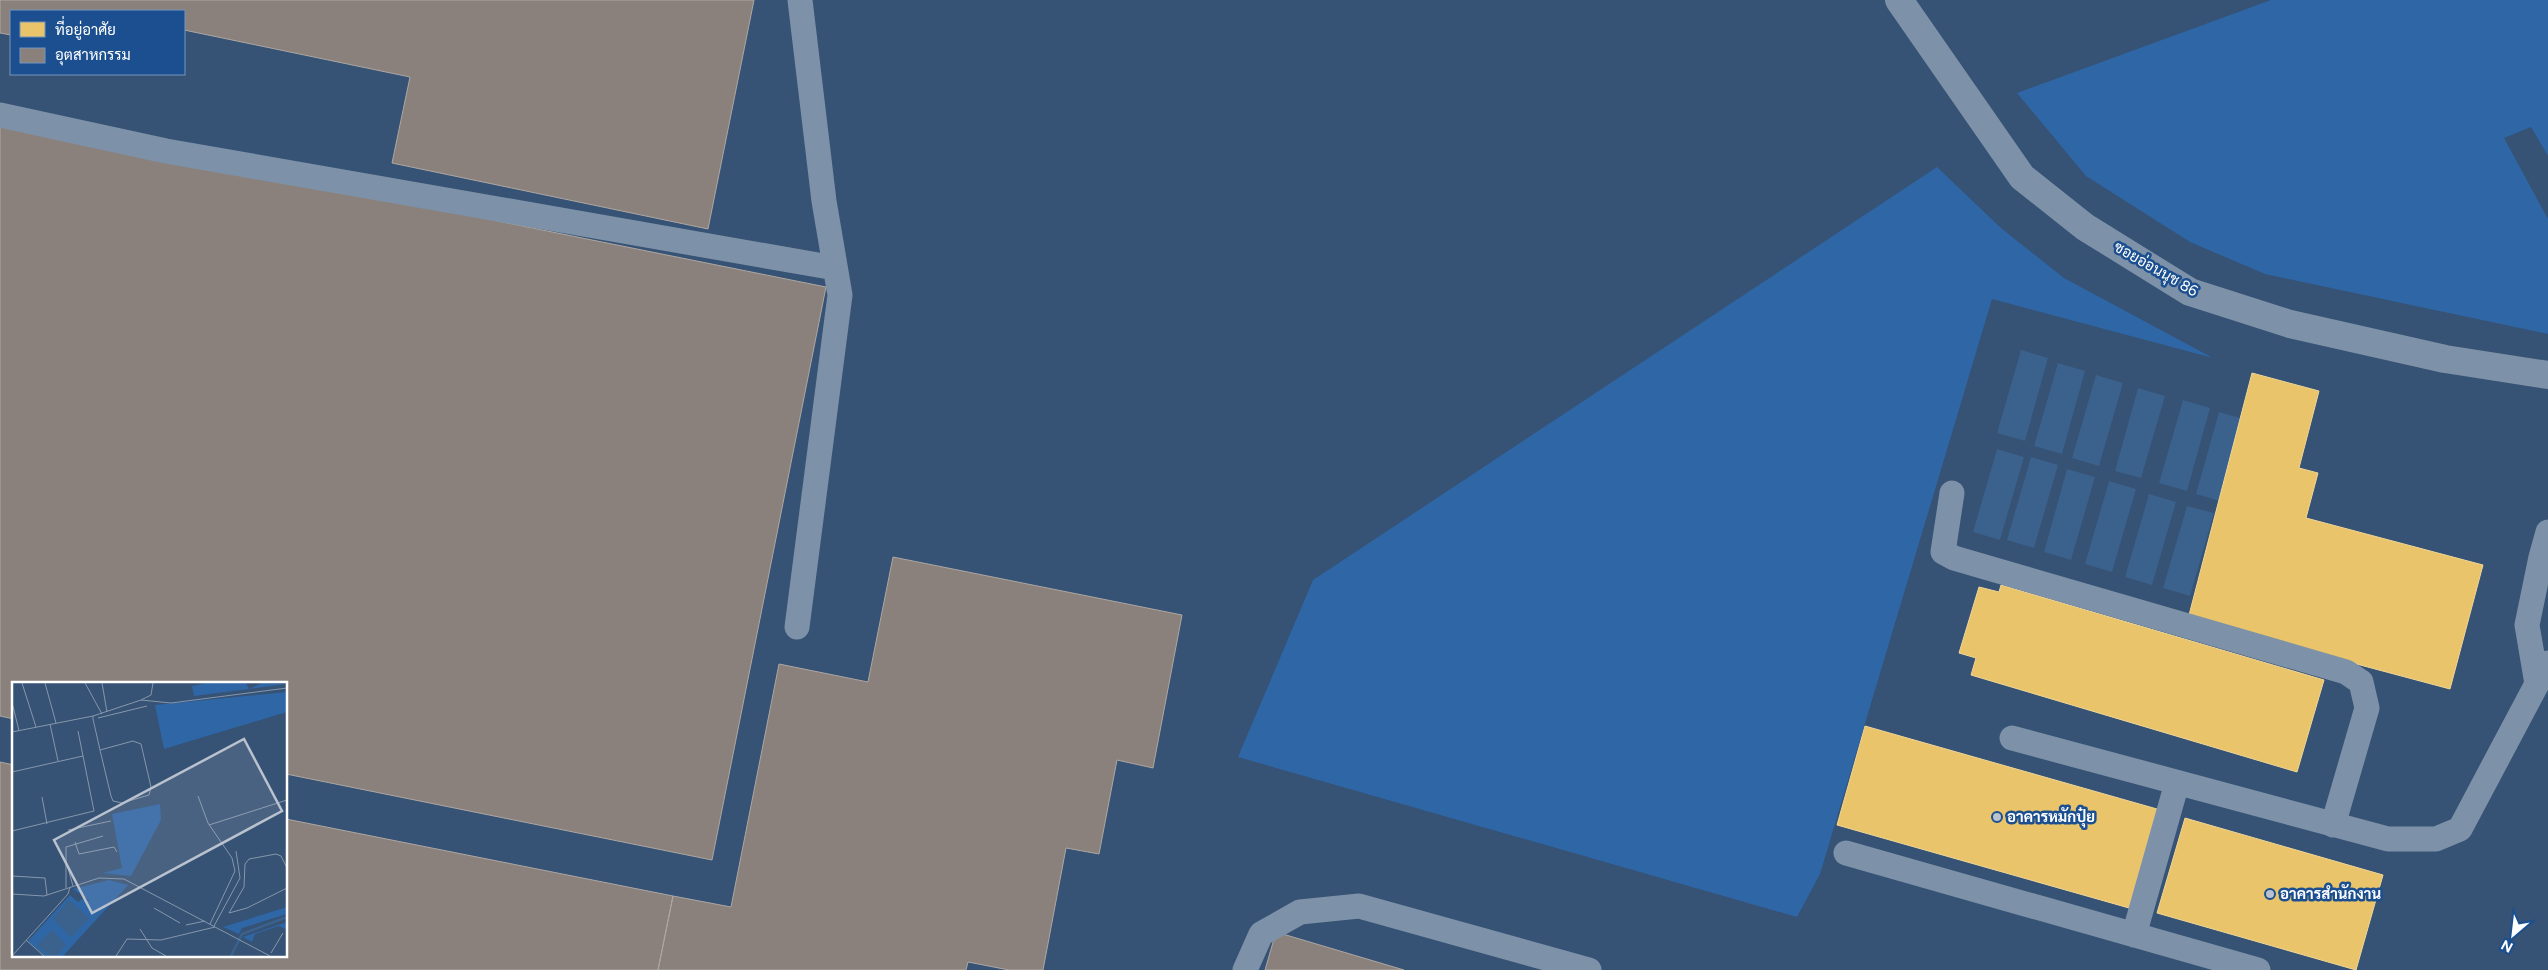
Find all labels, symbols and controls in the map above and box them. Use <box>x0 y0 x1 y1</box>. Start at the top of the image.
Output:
legend <box>10 10 185 75</box>
text: ที่อยู่อาศัย <box>55 15 116 40</box>
text: อุตสาหกรรม <box>55 46 131 66</box>
street label: ซอยอ่อนนุช 86 <box>2110 237 2202 302</box>
inset map <box>12 682 288 958</box>
place label: อาคารหมักปุ๋ย <box>2007 807 2095 828</box>
marker: อาคารหมักปุ๋ย <box>1991 811 2003 823</box>
place label: อาคารสำนักงาน <box>2280 884 2381 903</box>
marker: อาคารสำนักงาน <box>2264 888 2276 900</box>
north arrow <box>2488 910 2538 960</box>
text: N <box>2498 936 2516 956</box>

